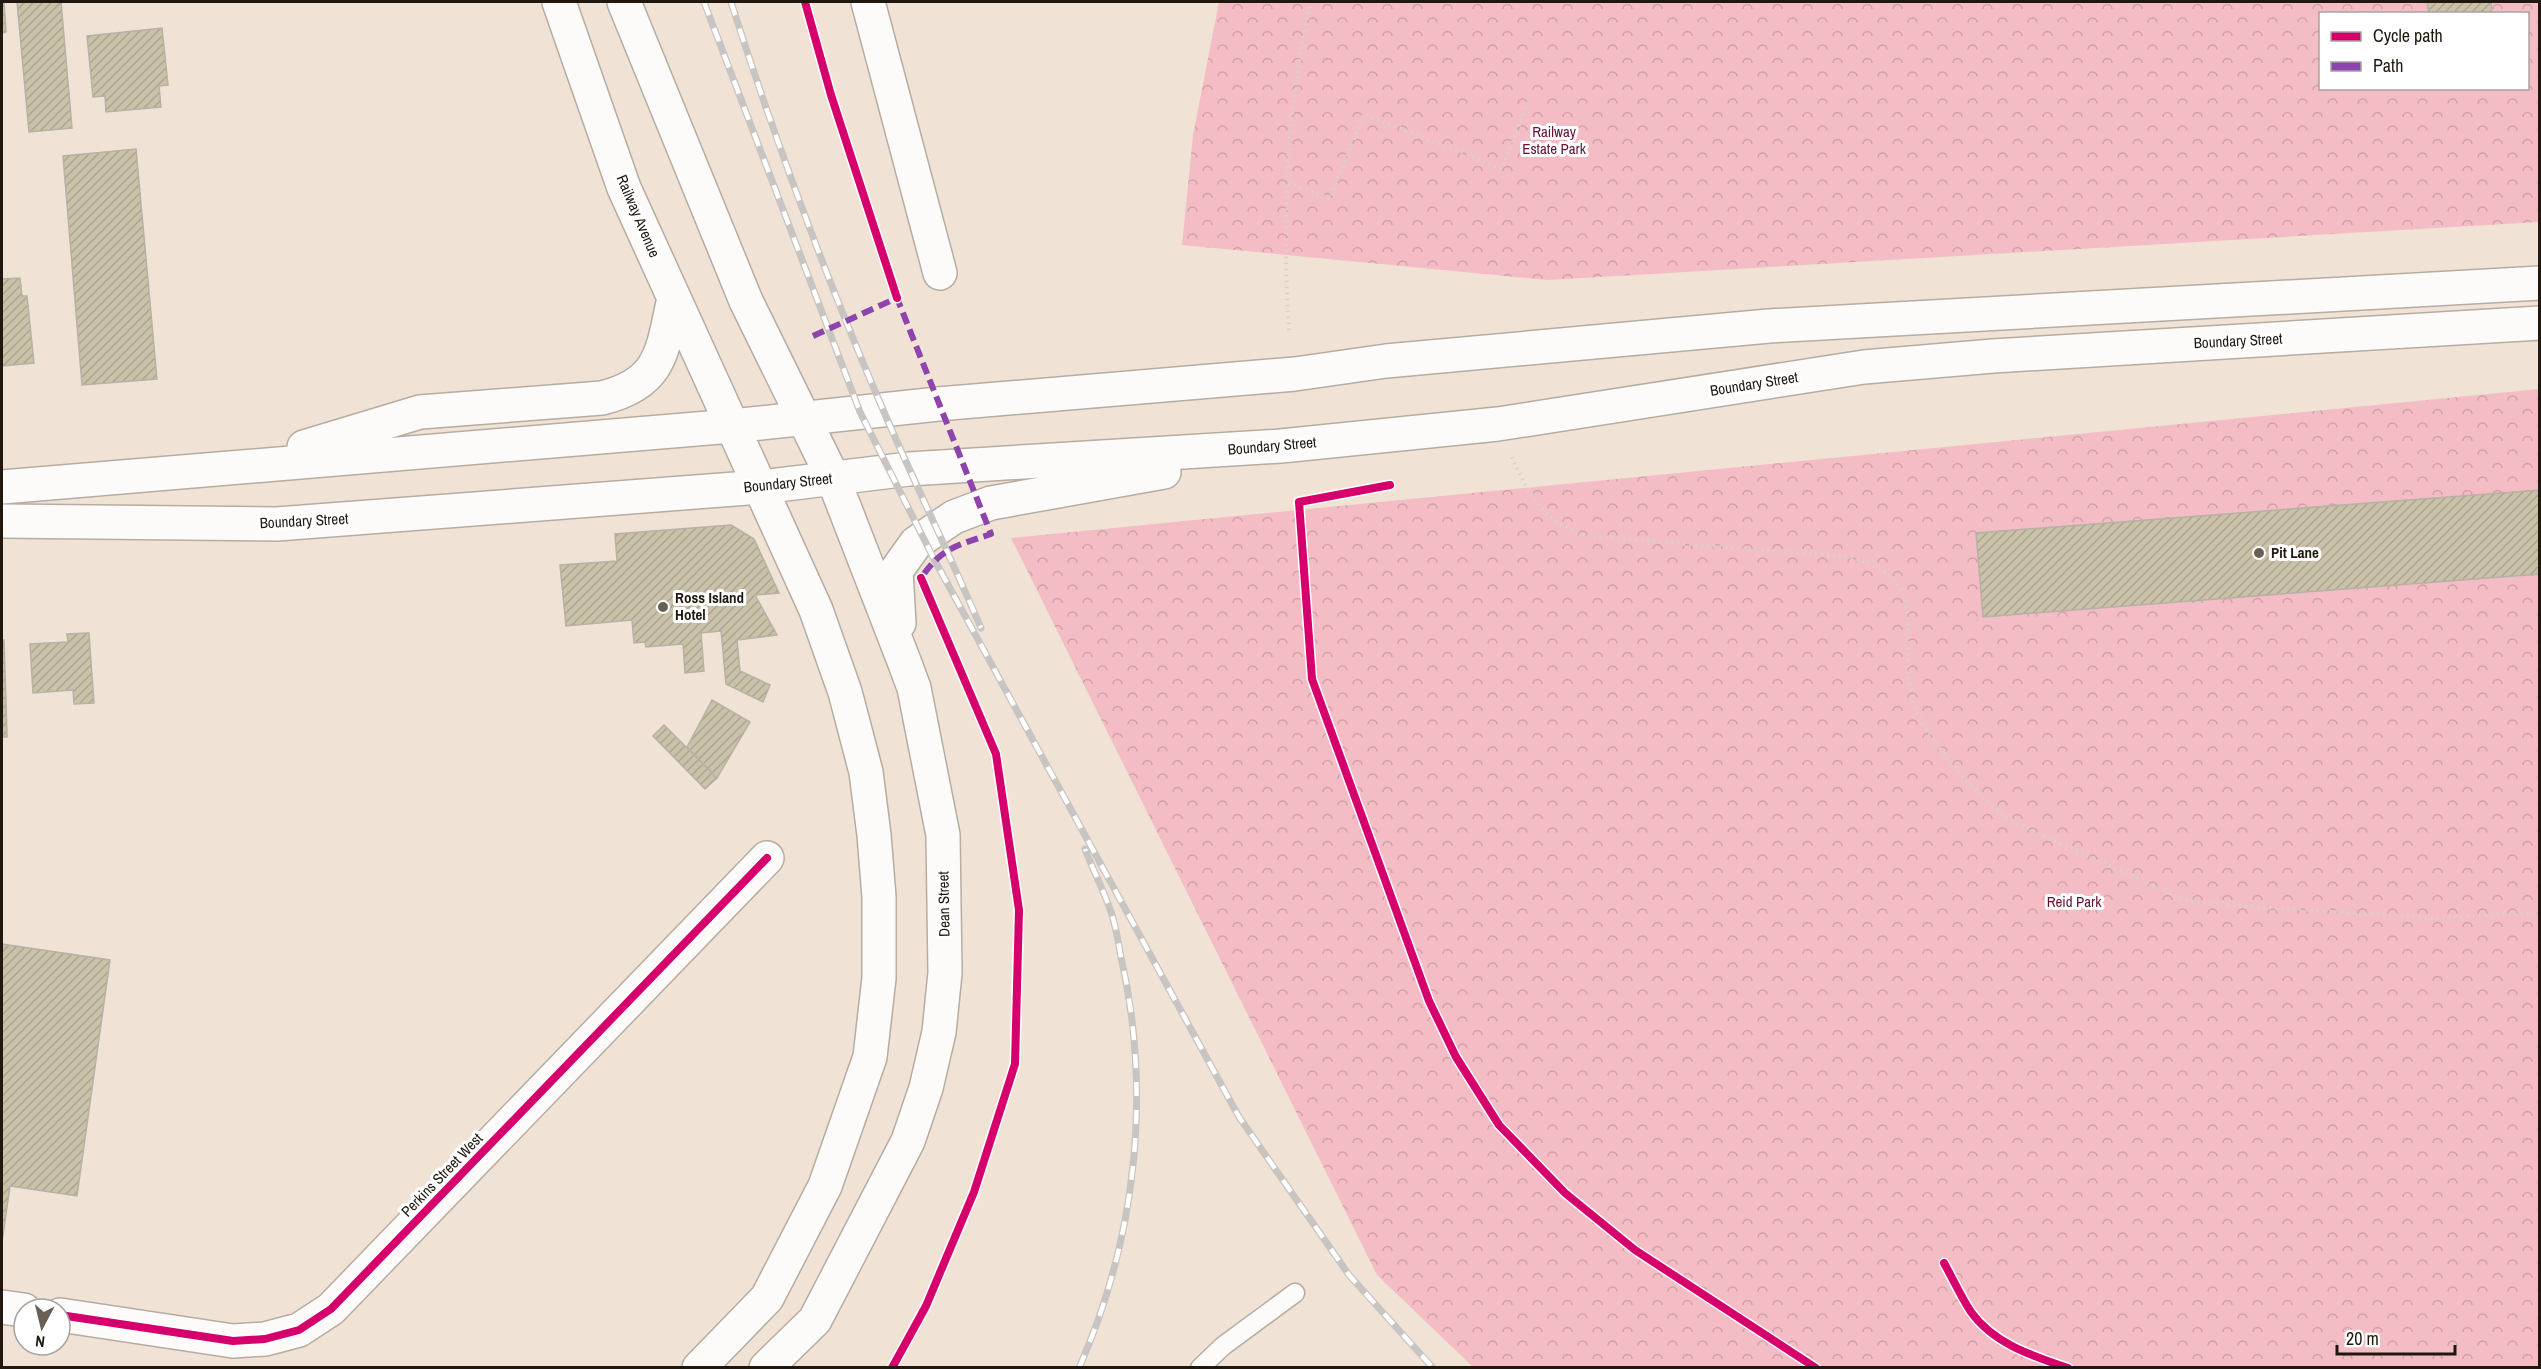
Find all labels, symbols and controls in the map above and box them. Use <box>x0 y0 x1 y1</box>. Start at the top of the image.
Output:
legend <box>2319 12 2529 90</box>
text: Cycle path <box>2373 23 2443 48</box>
text: Path <box>2373 53 2403 78</box>
park label: Railway Estate Park <box>1522 121 1587 159</box>
street label: Railway Avenue <box>612 171 665 261</box>
street label: Boundary Street <box>2193 328 2283 353</box>
street label: Boundary Street <box>1708 366 1800 401</box>
street label: Boundary Street <box>1227 431 1318 460</box>
street label: Boundary Street <box>743 467 834 498</box>
street label: Boundary Street <box>259 508 349 533</box>
place label: Pit Lane <box>2271 542 2319 563</box>
marker: Pit Lane <box>2252 546 2266 560</box>
place label: Ross Island Hotel <box>675 587 744 625</box>
marker: Ross Island Hotel <box>656 600 670 614</box>
street label: Dean Street <box>932 870 955 937</box>
park label: Reid Park <box>2047 891 2102 912</box>
street label: Perkins Street West <box>396 1128 488 1221</box>
north arrow <box>12 1297 72 1357</box>
scale bar <box>2337 1318 2456 1356</box>
text: 20 m <box>2346 1326 2379 1351</box>
text: N <box>34 1330 46 1353</box>

